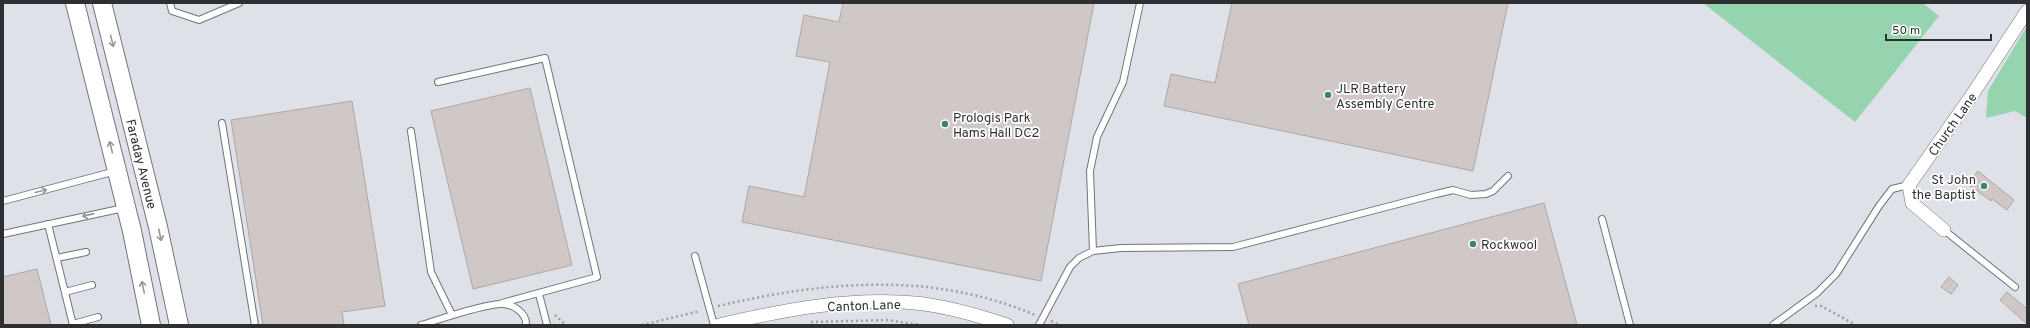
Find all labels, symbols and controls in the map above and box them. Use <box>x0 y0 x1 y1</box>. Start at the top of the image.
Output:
scale bar <box>1886 16 1991 42</box>
text: 50 m <box>1892 23 1920 39</box>
one-way arrow <box>108 34 116 47</box>
place label: JLR Battery Assembly Centre <box>1336 82 1434 113</box>
marker: JLR Battery Assembly Centre <box>1323 90 1333 100</box>
street label: Church Lane <box>1926 90 1981 160</box>
place label: Prologis Park Hams Hall DC2 <box>953 111 1040 142</box>
street label: Faraday Avenue <box>121 118 159 211</box>
marker: Prologis Park Hams Hall DC2 <box>940 119 950 129</box>
one-way arrow <box>106 140 114 153</box>
place label: St John the Baptist <box>1912 173 1976 204</box>
marker: St John the Baptist <box>1979 181 1989 191</box>
one-way arrow <box>34 187 47 195</box>
one-way arrow <box>82 212 95 219</box>
one-way arrow <box>156 228 164 241</box>
place label: Rockwool <box>1481 238 1537 254</box>
marker: Rockwool <box>1468 239 1478 249</box>
one-way arrow <box>139 281 147 294</box>
street label: Canton Lane <box>827 298 901 316</box>

